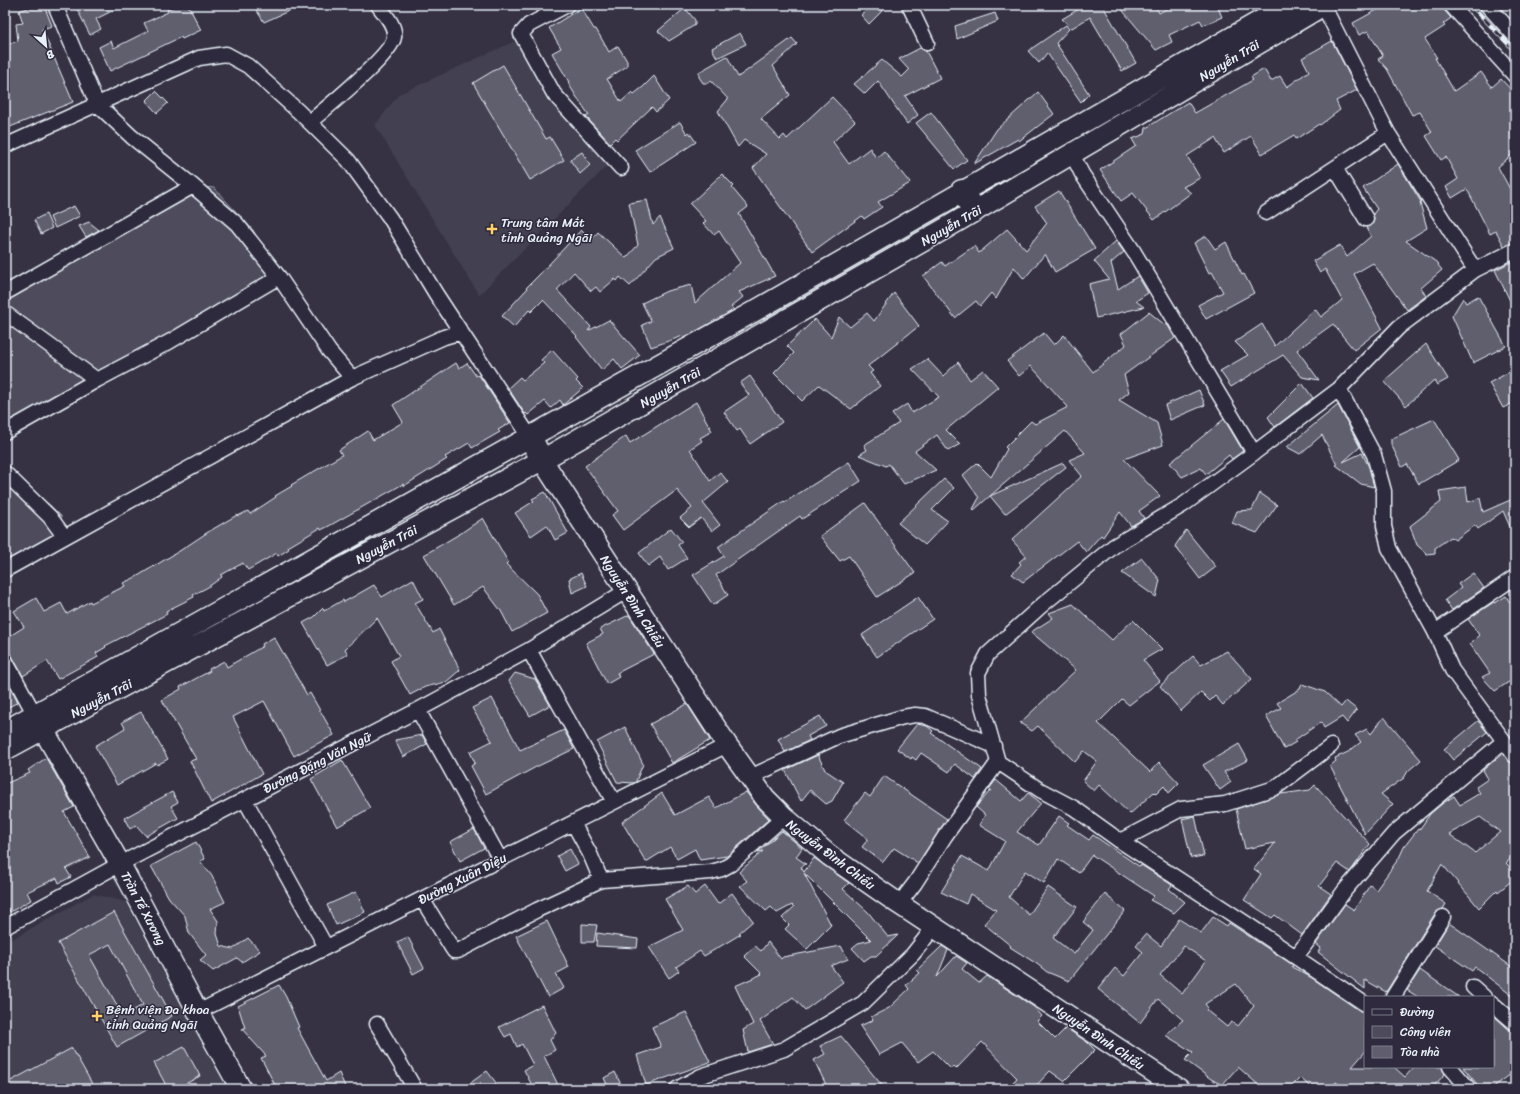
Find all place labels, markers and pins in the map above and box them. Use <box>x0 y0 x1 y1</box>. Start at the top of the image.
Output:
place label: Trung tâm Mắt tỉnh Quảng Ngãi <box>501 211 592 249</box>
marker: Trung tâm Mắt tỉnh Quảng Ngãi <box>486 223 498 235</box>
place label: Bệnh viện Đa khoa tỉnh Quảng Ngãi <box>106 998 210 1036</box>
marker: Bệnh viện Đa khoa tỉnh Quảng Ngãi <box>91 1010 103 1022</box>

